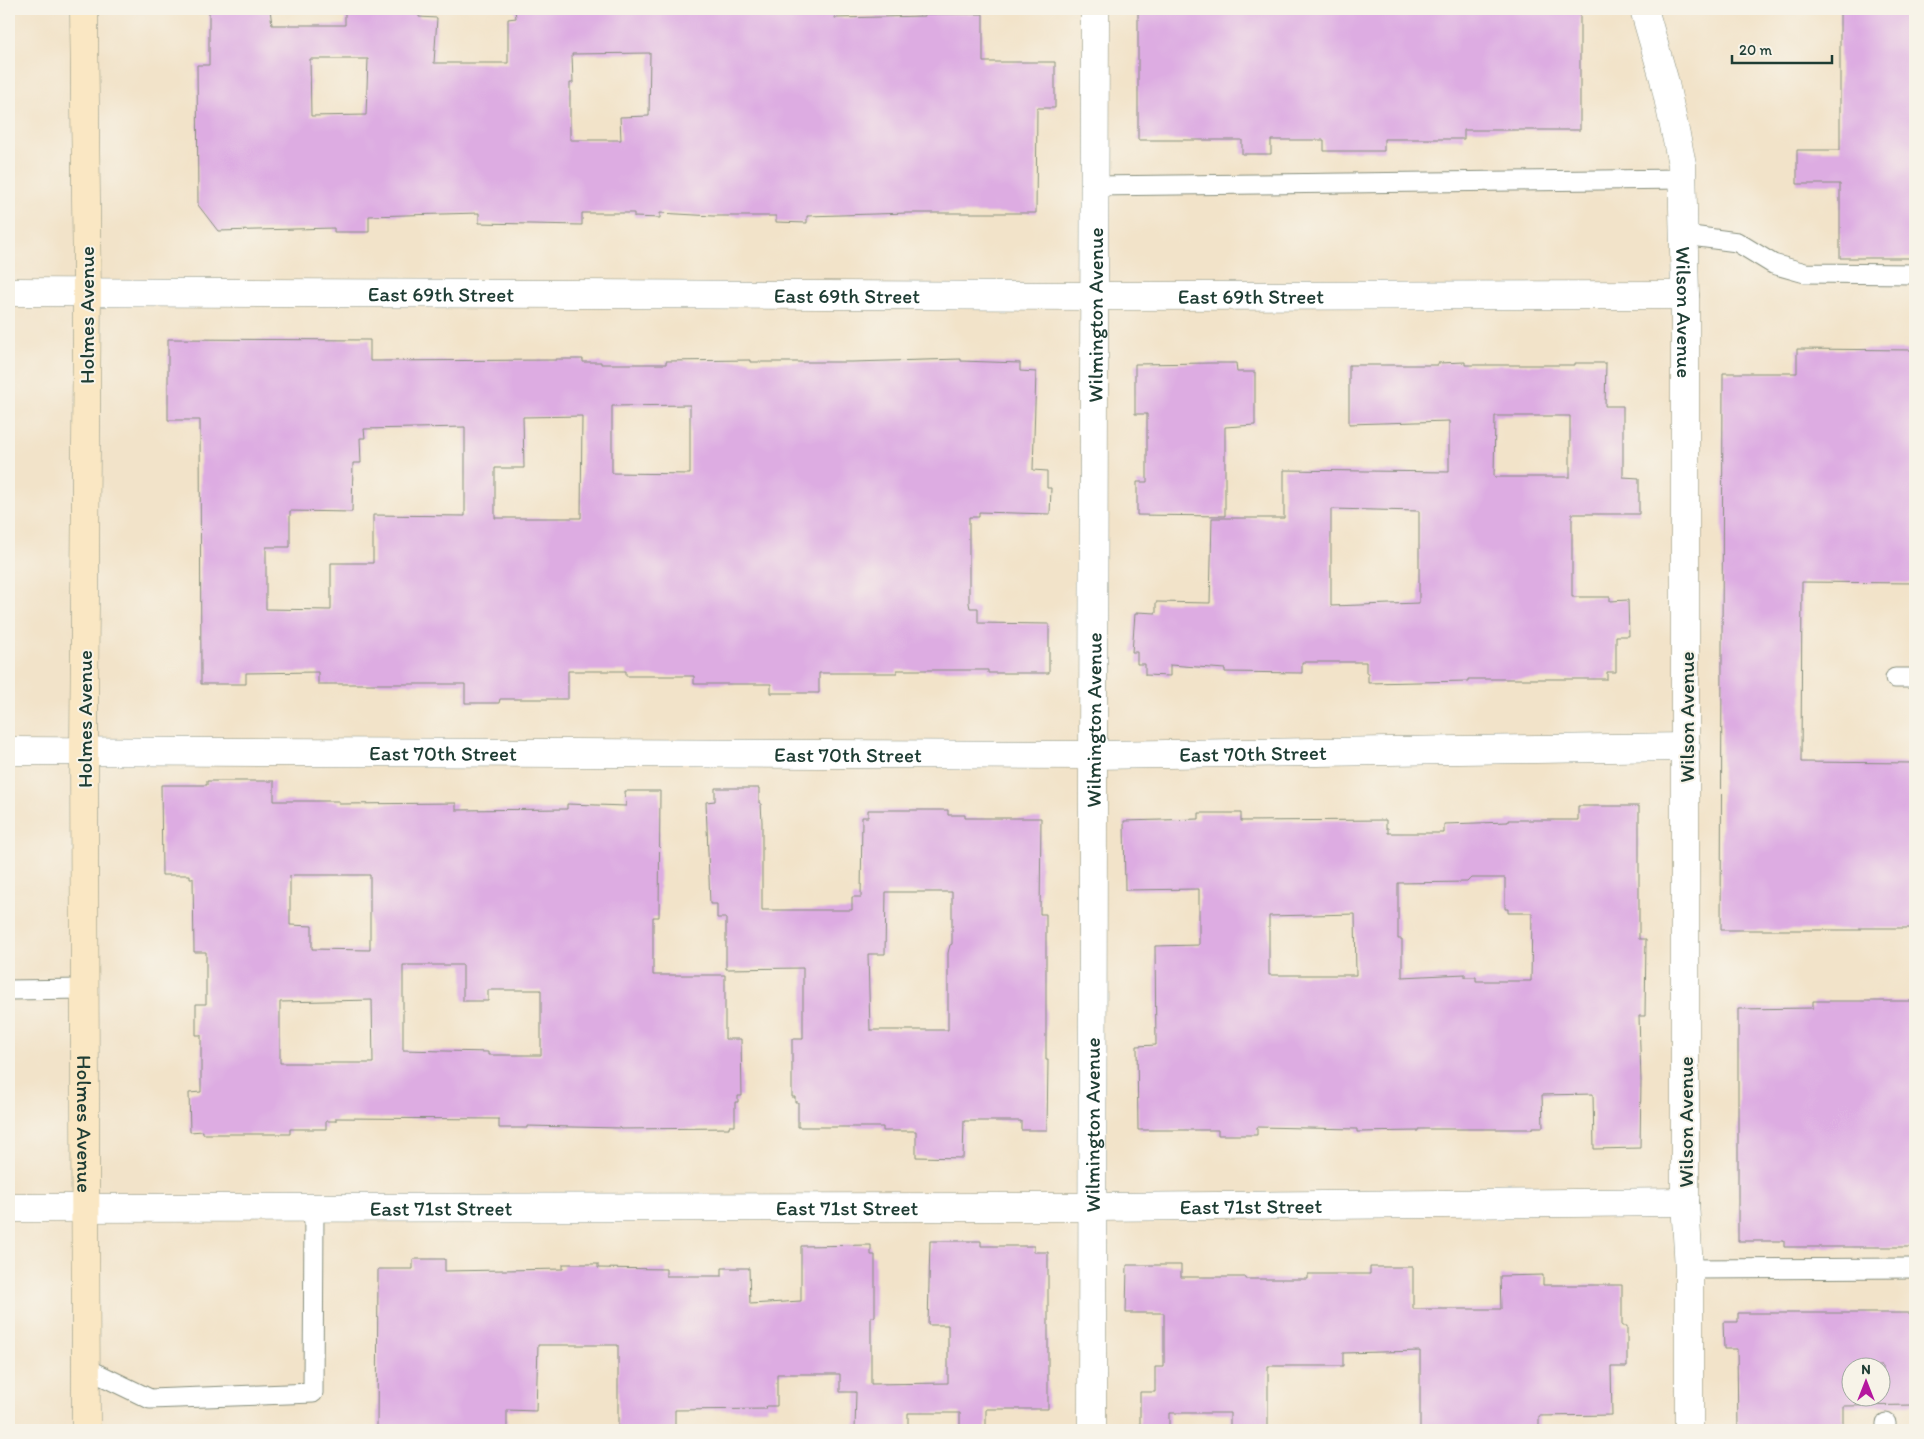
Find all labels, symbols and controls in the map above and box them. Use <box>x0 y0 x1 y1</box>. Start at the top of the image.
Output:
scale bar <box>1732 32 1832 64</box>
text: 20 m <box>1739 41 1773 59</box>
street label: Wilmington Avenue <box>1082 227 1108 403</box>
street label: Holmes Avenue <box>74 246 99 384</box>
street label: Wilson Avenue <box>1671 246 1698 378</box>
street label: East 69th Street <box>368 281 514 306</box>
street label: East 69th Street <box>774 282 920 308</box>
street label: East 69th Street <box>1178 283 1324 308</box>
street label: Wilmington Avenue <box>1080 632 1106 808</box>
street label: Holmes Avenue <box>72 650 97 788</box>
street label: Wilson Avenue <box>1674 651 1699 783</box>
street label: East 70th Street <box>1179 739 1327 766</box>
street label: East 70th Street <box>369 740 517 765</box>
street label: East 70th Street <box>774 741 922 767</box>
street label: Wilmington Avenue <box>1079 1037 1104 1213</box>
street label: Holmes Avenue <box>72 1055 98 1193</box>
street label: Wilson Avenue <box>1673 1056 1698 1188</box>
street label: East 71st Street <box>1180 1193 1323 1219</box>
street label: East 71st Street <box>370 1195 512 1220</box>
street label: East 71st Street <box>776 1195 918 1220</box>
north arrow <box>1842 1356 1892 1406</box>
text: N <box>1861 1361 1871 1378</box>

